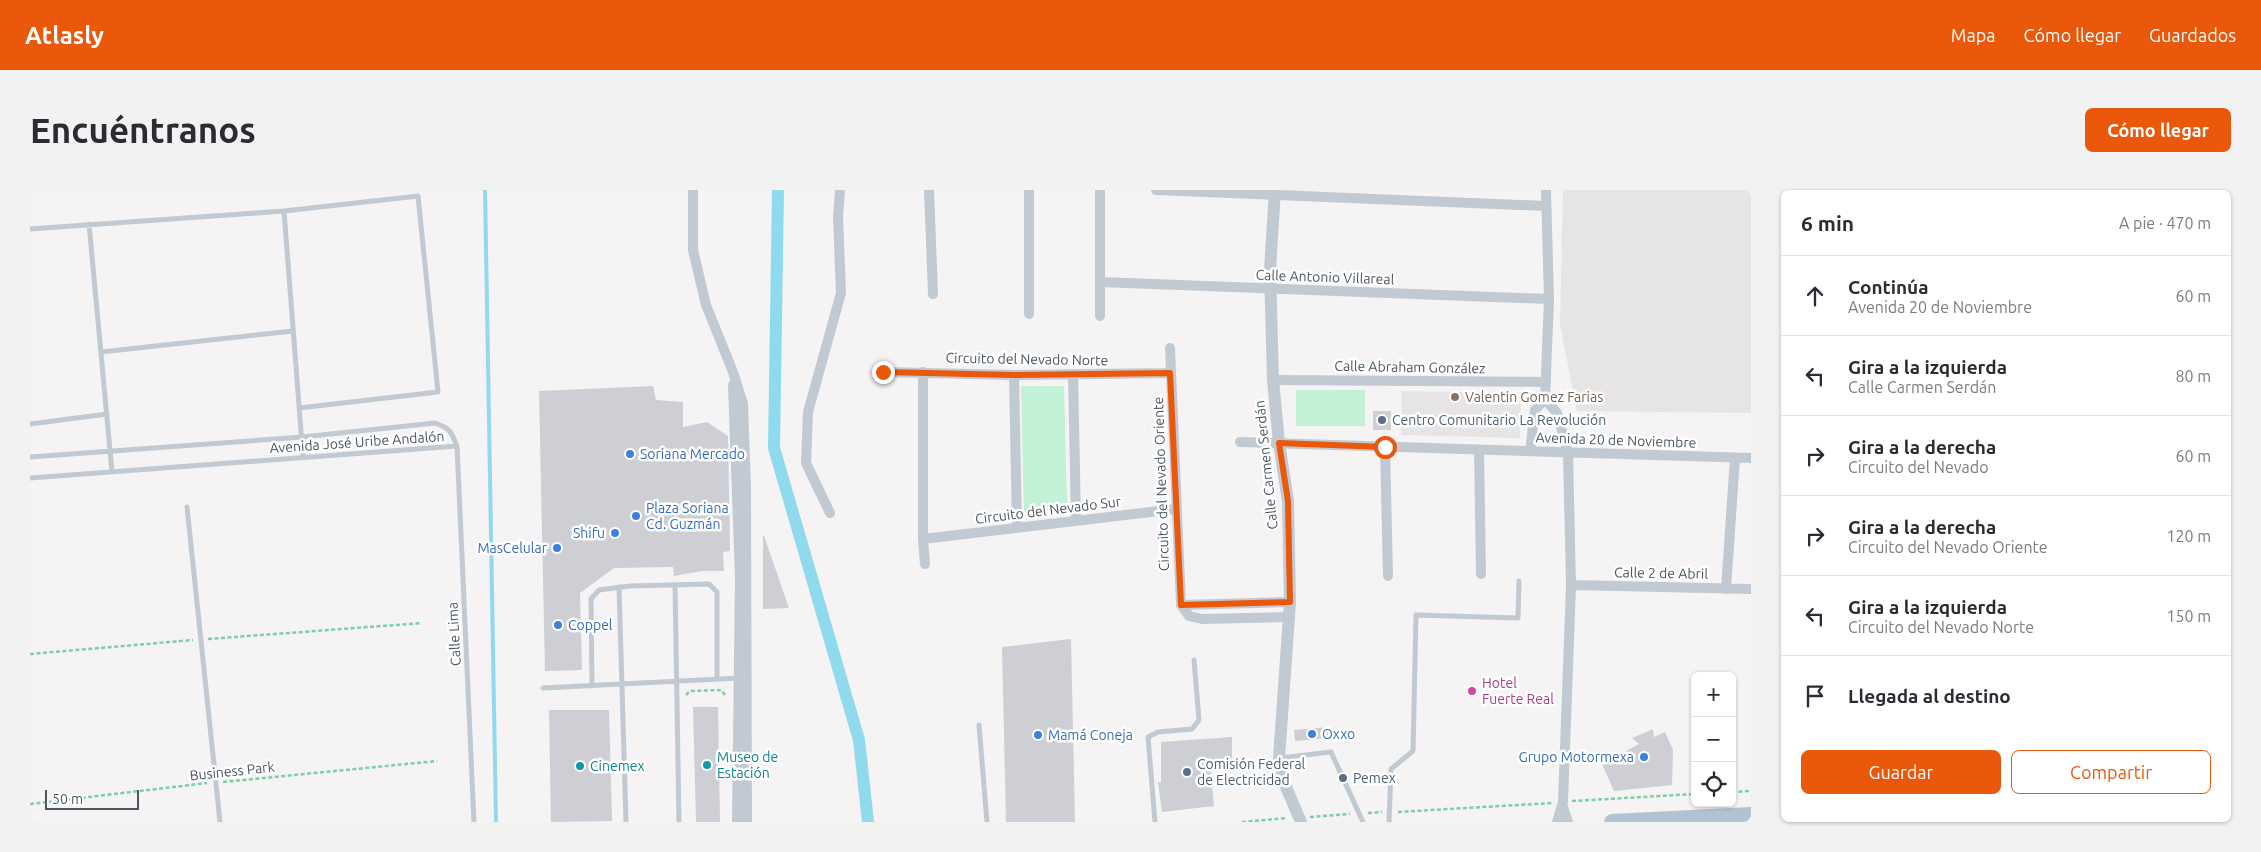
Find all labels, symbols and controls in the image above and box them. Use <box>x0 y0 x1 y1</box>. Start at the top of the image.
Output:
text: Atlasly <box>25 22 104 49</box>
text: Mapa <box>1951 25 1996 45</box>
text: Cómo llegar <box>2024 25 2121 45</box>
text: Guardados <box>2149 25 2236 45</box>
button: Cómo llegar <box>2085 108 2231 152</box>
text: Encuéntranos <box>30 110 256 150</box>
text: 6 min <box>1801 211 1854 235</box>
text: A pie · 470 m <box>2119 214 2211 232</box>
street label: Calle Antonio Villareal <box>1255 267 1395 287</box>
text: Continúa <box>1848 276 1929 298</box>
icon: ahead <box>1801 282 1829 310</box>
text: 60 m <box>2175 287 2211 305</box>
text: Avenida 20 de Noviembre <box>1848 298 2032 316</box>
street label: Circuito del Nevado Norte <box>945 350 1109 368</box>
text: Gira a la izquierda <box>1848 356 2007 378</box>
street label: Calle Abraham González <box>1334 358 1486 376</box>
route end <box>872 361 895 384</box>
icon: left <box>1801 362 1829 390</box>
text: 80 m <box>2175 367 2211 385</box>
text: Calle Carmen Serdán <box>1848 378 1996 396</box>
place label: Valentin Gomez Farias <box>1465 389 1603 405</box>
marker: Valentin Gomez Farias <box>1449 391 1461 403</box>
street label: Circuito del Nevado Oriente <box>1150 396 1172 572</box>
street label: Calle Carmen Serdán <box>1251 400 1281 530</box>
place label: Centro Comunitario La Revolución <box>1392 412 1606 428</box>
marker: Centro Comunitario La Revolución <box>1376 414 1388 426</box>
street label: Avenida José Uribe Andalón <box>269 428 445 456</box>
street label: Avenida 20 de Noviembre <box>1535 429 1697 451</box>
route start <box>1374 436 1397 459</box>
text: Gira a la derecha <box>1848 436 1996 458</box>
icon: right <box>1801 442 1829 470</box>
place label: Soriana Mercado <box>640 446 745 462</box>
text: 60 m <box>2175 447 2211 465</box>
marker: Soriana Mercado <box>624 448 636 460</box>
text: Circuito del Nevado <box>1848 458 1989 476</box>
street label: Circuito del Nevado Sur <box>974 493 1123 527</box>
place label: Plaza Soriana Cd. Guzmán <box>646 500 729 532</box>
marker: Plaza Soriana Cd. Guzmán <box>630 510 642 522</box>
text: Gira a la derecha <box>1848 516 1996 538</box>
icon: right <box>1801 522 1829 550</box>
place label: Shifu <box>573 525 605 541</box>
marker: Shifu <box>609 527 621 539</box>
text: 120 m <box>2166 527 2211 545</box>
text: Circuito del Nevado Oriente <box>1848 538 2048 556</box>
place label: MasCelular <box>477 540 548 556</box>
marker: MasCelular <box>551 542 563 554</box>
street label: Calle 2 de Abril <box>1614 564 1708 582</box>
text: Gira a la izquierda <box>1848 596 2007 618</box>
street label: Calle Lima <box>444 602 464 666</box>
icon: left <box>1801 602 1829 630</box>
text: 150 m <box>2166 607 2211 625</box>
place label: Coppel <box>568 617 613 633</box>
text: Circuito del Nevado Norte <box>1848 618 2034 636</box>
marker: Coppel <box>552 619 564 631</box>
map controls <box>1691 672 1736 807</box>
button: + <box>1691 672 1736 717</box>
place label: Hotel Fuerte Real <box>1482 675 1554 707</box>
icon: arrive <box>1801 682 1829 710</box>
marker: Hotel Fuerte Real <box>1466 685 1478 697</box>
text: Llegada al destino <box>1848 685 2011 707</box>
button: − <box>1691 717 1736 762</box>
place label: Oxxo <box>1322 726 1355 742</box>
place label: Mamá Coneja <box>1048 727 1133 743</box>
marker: Oxxo <box>1306 728 1318 740</box>
marker: Mamá Coneja <box>1032 729 1044 741</box>
place label: Museo de Estación <box>717 749 778 781</box>
place label: Grupo Motormexa <box>1518 749 1634 765</box>
button: Guardar <box>1801 750 2001 794</box>
button: Compartir <box>2011 750 2211 794</box>
marker: Grupo Motormexa <box>1638 751 1650 763</box>
place label: Comisión Federal de Electricidad <box>1197 756 1306 788</box>
place label: Cinemex <box>590 758 645 774</box>
street label: Business Park <box>189 759 275 783</box>
marker: Museo de Estación <box>701 759 713 771</box>
marker: Cinemex <box>574 760 586 772</box>
button: locate <box>1691 762 1736 807</box>
marker: Comisión Federal de Electricidad <box>1181 766 1193 778</box>
place label: Pemex <box>1353 770 1396 786</box>
marker: Pemex <box>1337 772 1349 784</box>
scale bar <box>45 787 139 810</box>
text: 50 m <box>52 791 83 807</box>

